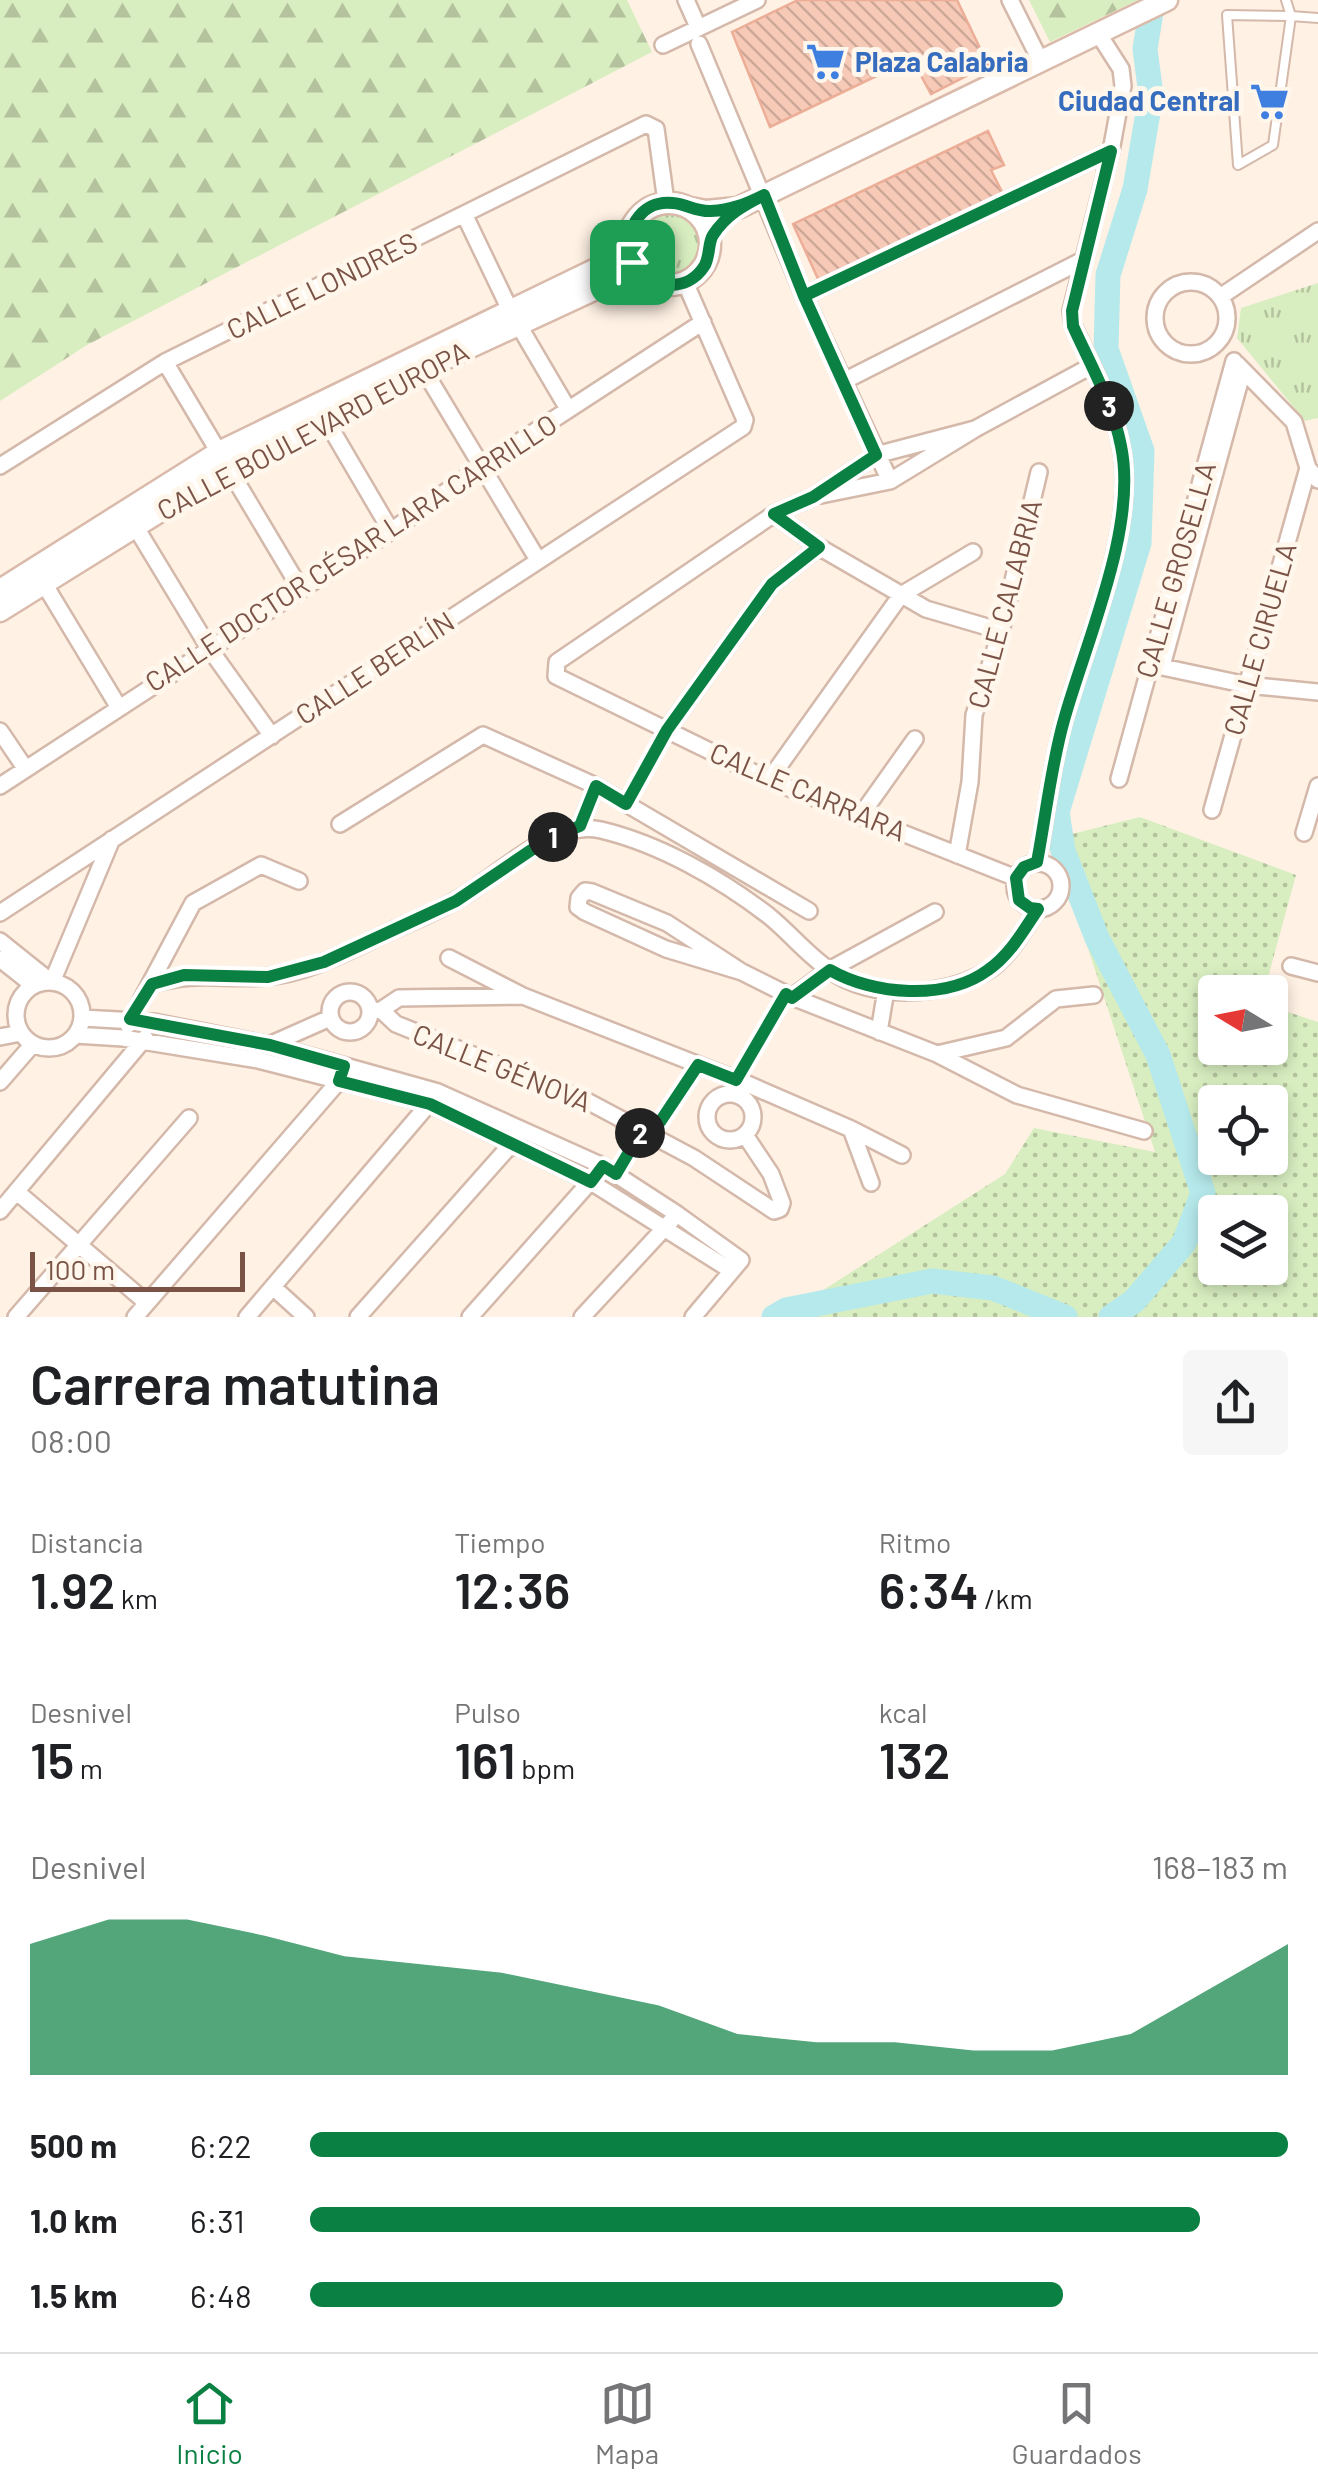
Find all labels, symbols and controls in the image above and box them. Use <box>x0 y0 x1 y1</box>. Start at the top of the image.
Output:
supermarket icon: Plaza Calabria <box>804 41 846 83</box>
place label: Plaza Calabria <box>855 44 1028 78</box>
supermarket icon: Ciudad Central <box>1249 80 1291 122</box>
place label: Ciudad Central <box>1058 83 1240 117</box>
pin <box>590 220 675 305</box>
street label: CALLE LONDRES <box>221 224 422 346</box>
icon: arrive <box>605 235 660 290</box>
street label: CALLE BOULEVARD EUROPA <box>151 333 474 527</box>
pin: 3 <box>1084 381 1134 431</box>
text: 3 <box>1101 389 1117 423</box>
street label: CALLE DOCTOR CÉSAR LARA CARRILLO <box>138 406 563 698</box>
street label: CALLE GROSELLA <box>1128 458 1222 682</box>
street label: CALLE CALABRIA <box>960 495 1048 712</box>
street label: CALLE CIRUELA <box>1215 538 1303 739</box>
street label: CALLE BERLÍN <box>289 603 460 731</box>
street label: CALLE CARRARA <box>705 734 912 848</box>
pin: 1 <box>528 812 578 862</box>
text: 1 <box>548 820 558 854</box>
north arrow <box>1198 975 1288 1065</box>
map controls <box>1198 975 1288 1285</box>
street label: CALLE GÉNOVA <box>408 1016 597 1118</box>
button: locate <box>1198 1085 1288 1175</box>
pin: 2 <box>615 1108 665 1158</box>
text: 2 <box>632 1116 648 1150</box>
button: layers <box>1198 1195 1288 1285</box>
scale bar <box>30 1247 245 1292</box>
text: 100 m <box>45 1252 115 1286</box>
text: Carrera matutina <box>30 1350 440 1416</box>
button: share <box>1183 1350 1288 1455</box>
text: 08:00 <box>30 1421 112 1459</box>
text: Distancia <box>30 1525 143 1559</box>
text: Tiempo <box>454 1525 546 1559</box>
text: Ritmo <box>879 1525 951 1559</box>
text: 1.92 <box>30 1559 115 1619</box>
text: 12:36 <box>454 1559 570 1619</box>
text: 6:34 <box>879 1559 979 1619</box>
text: km <box>115 1581 158 1615</box>
text: /km <box>979 1581 1033 1615</box>
text: Desnivel <box>30 1695 132 1729</box>
text: Pulso <box>454 1695 521 1729</box>
text: kcal <box>879 1695 927 1729</box>
text: 15 <box>30 1729 74 1789</box>
text: 161 <box>454 1729 516 1789</box>
text: 132 <box>879 1729 950 1789</box>
text: m <box>74 1751 103 1785</box>
text: bpm <box>516 1751 575 1785</box>
text: Desnivel <box>30 1847 146 1885</box>
text: 168–183 m <box>1152 1847 1288 1885</box>
text: 500 m <box>30 2126 117 2164</box>
text: 6:22 <box>190 2126 252 2164</box>
text: 1.0 km <box>30 2201 118 2239</box>
text: 6:31 <box>190 2201 245 2239</box>
text: 1.5 km <box>30 2276 117 2314</box>
text: 6:48 <box>190 2276 252 2314</box>
tab: Inicio <box>176 2376 243 2470</box>
tab: Mapa <box>595 2376 659 2470</box>
tab: Guardados <box>1012 2376 1142 2470</box>

